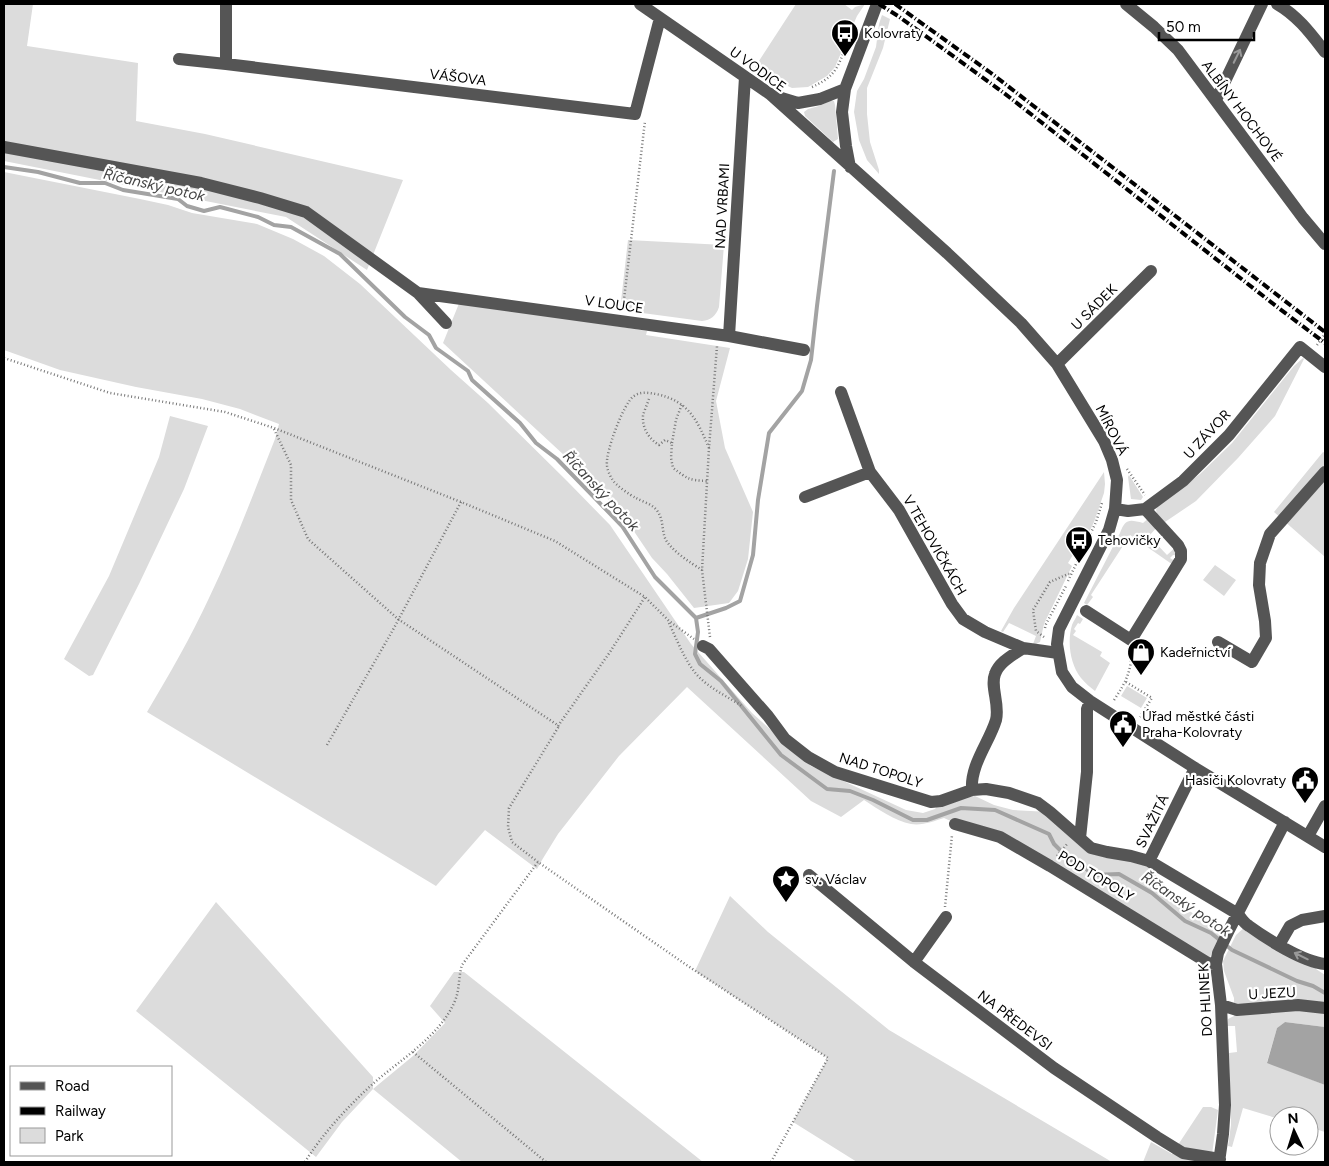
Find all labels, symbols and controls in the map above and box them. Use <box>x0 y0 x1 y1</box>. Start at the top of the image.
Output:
scale bar <box>1159 10 1254 42</box>
bus stop icon: Kolovraty <box>830 18 860 57</box>
text: 50 m <box>1166 18 1201 36</box>
place label: Kolovraty <box>864 25 924 42</box>
street label: U VODICE <box>726 43 789 96</box>
one-way arrow <box>1233 49 1242 64</box>
street label: ALBÍNY HOCHOVÉ <box>1198 57 1285 165</box>
street label: VÁŠOVA <box>429 66 488 89</box>
street label: NAD VRBAMI <box>712 163 733 249</box>
water label: Říčanský potok <box>102 165 207 206</box>
street label: U SÁDEK <box>1068 281 1121 334</box>
street label: V LOUCE <box>583 292 644 317</box>
street label: MÍROVÁ <box>1092 402 1132 459</box>
street label: U ZÁVOR <box>1180 406 1235 462</box>
water label: Říčanský potok <box>559 447 643 536</box>
street label: V TEHOVIČKÁCH <box>899 492 970 598</box>
bus stop icon: Tehovičky <box>1064 525 1094 564</box>
place label: Tehovičky <box>1098 532 1161 549</box>
shop icon: Kadeřnictví <box>1126 637 1156 676</box>
place label: Kadeřnictví <box>1160 644 1231 661</box>
place label: Úřad městké části Praha-Kolovraty <box>1142 708 1254 741</box>
public building icon: Úřad městké části Praha-Kolovraty <box>1108 709 1138 748</box>
street label: NAD TOPOLY <box>837 749 925 792</box>
public building icon: Hasiči Kolovraty <box>1290 765 1320 804</box>
place label: Hasiči Kolovraty <box>1185 772 1287 789</box>
street label: SVAŽITÁ <box>1132 791 1173 851</box>
street label: POD TOPOLY <box>1055 847 1137 906</box>
place icon: sv. Václav <box>771 864 801 903</box>
water label: Říčanský potok <box>1138 868 1235 941</box>
place label: sv. Václav <box>805 871 867 888</box>
one-way arrow <box>1294 951 1309 961</box>
street label: DO HLINEK <box>1195 963 1216 1037</box>
street label: U JEZU <box>1248 984 1296 1003</box>
street label: NA PŘEDEVSI <box>974 987 1055 1054</box>
legend <box>10 1066 172 1156</box>
text: Road <box>55 1077 90 1095</box>
text: Railway <box>55 1102 106 1120</box>
north arrow <box>1269 1106 1319 1156</box>
text: N <box>1287 1110 1299 1127</box>
text: Park <box>55 1127 84 1145</box>

